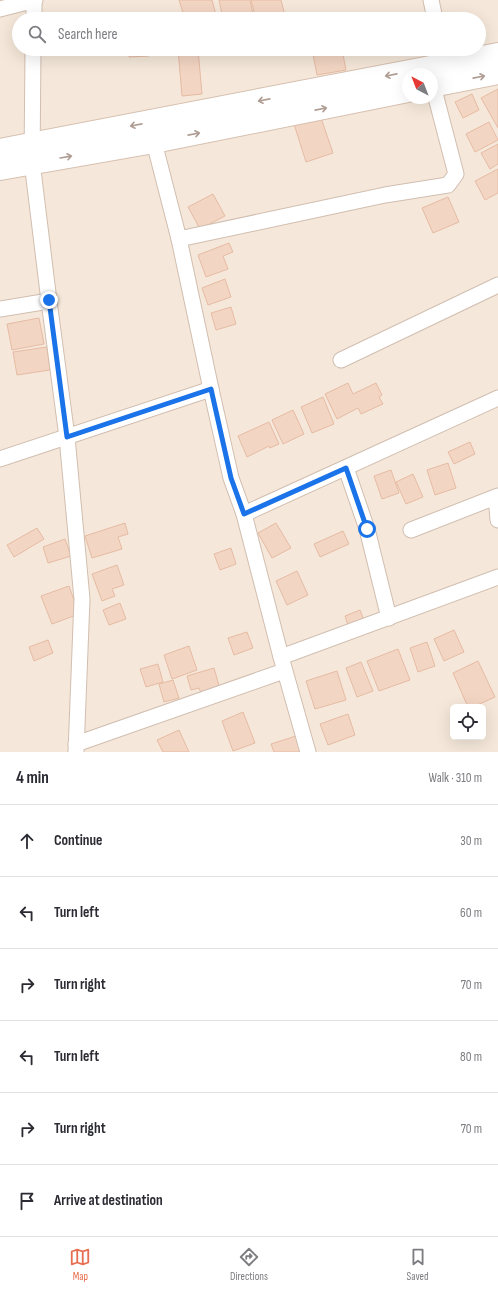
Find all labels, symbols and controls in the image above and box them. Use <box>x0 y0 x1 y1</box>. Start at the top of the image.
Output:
search box <box>12 12 486 56</box>
icon: search <box>26 23 48 45</box>
text: Search here <box>58 25 118 44</box>
north arrow <box>402 68 438 104</box>
one-way arrow <box>385 71 398 79</box>
one-way arrow <box>472 72 485 80</box>
one-way arrow <box>257 96 270 104</box>
one-way arrow <box>315 104 328 112</box>
one-way arrow <box>130 121 143 129</box>
one-way arrow <box>187 130 200 138</box>
one-way arrow <box>59 153 72 161</box>
route end <box>40 291 58 309</box>
route start <box>358 520 376 538</box>
map controls <box>450 704 486 740</box>
button: locate <box>450 704 486 740</box>
text: 4 min <box>16 768 49 788</box>
text: Walk · 310 m <box>429 770 482 786</box>
icon: ahead <box>16 830 38 852</box>
text: Continue <box>54 831 103 850</box>
text: 30 m <box>460 833 482 849</box>
icon: left <box>16 902 38 924</box>
text: Turn left <box>54 903 99 922</box>
text: 60 m <box>460 905 482 921</box>
icon: right <box>16 974 38 996</box>
text: Turn right <box>54 975 106 994</box>
text: 70 m <box>461 977 482 993</box>
icon: left <box>16 1046 38 1068</box>
text: Turn left <box>54 1047 99 1066</box>
text: 80 m <box>460 1049 482 1065</box>
icon: right <box>16 1118 38 1140</box>
text: Turn right <box>54 1119 106 1138</box>
text: 70 m <box>461 1121 482 1137</box>
icon: arrive <box>16 1190 38 1212</box>
text: Arrive at destination <box>54 1191 163 1210</box>
tab: Map <box>69 1246 91 1283</box>
tab: Directions <box>230 1246 268 1283</box>
tab: Saved <box>407 1246 429 1283</box>

